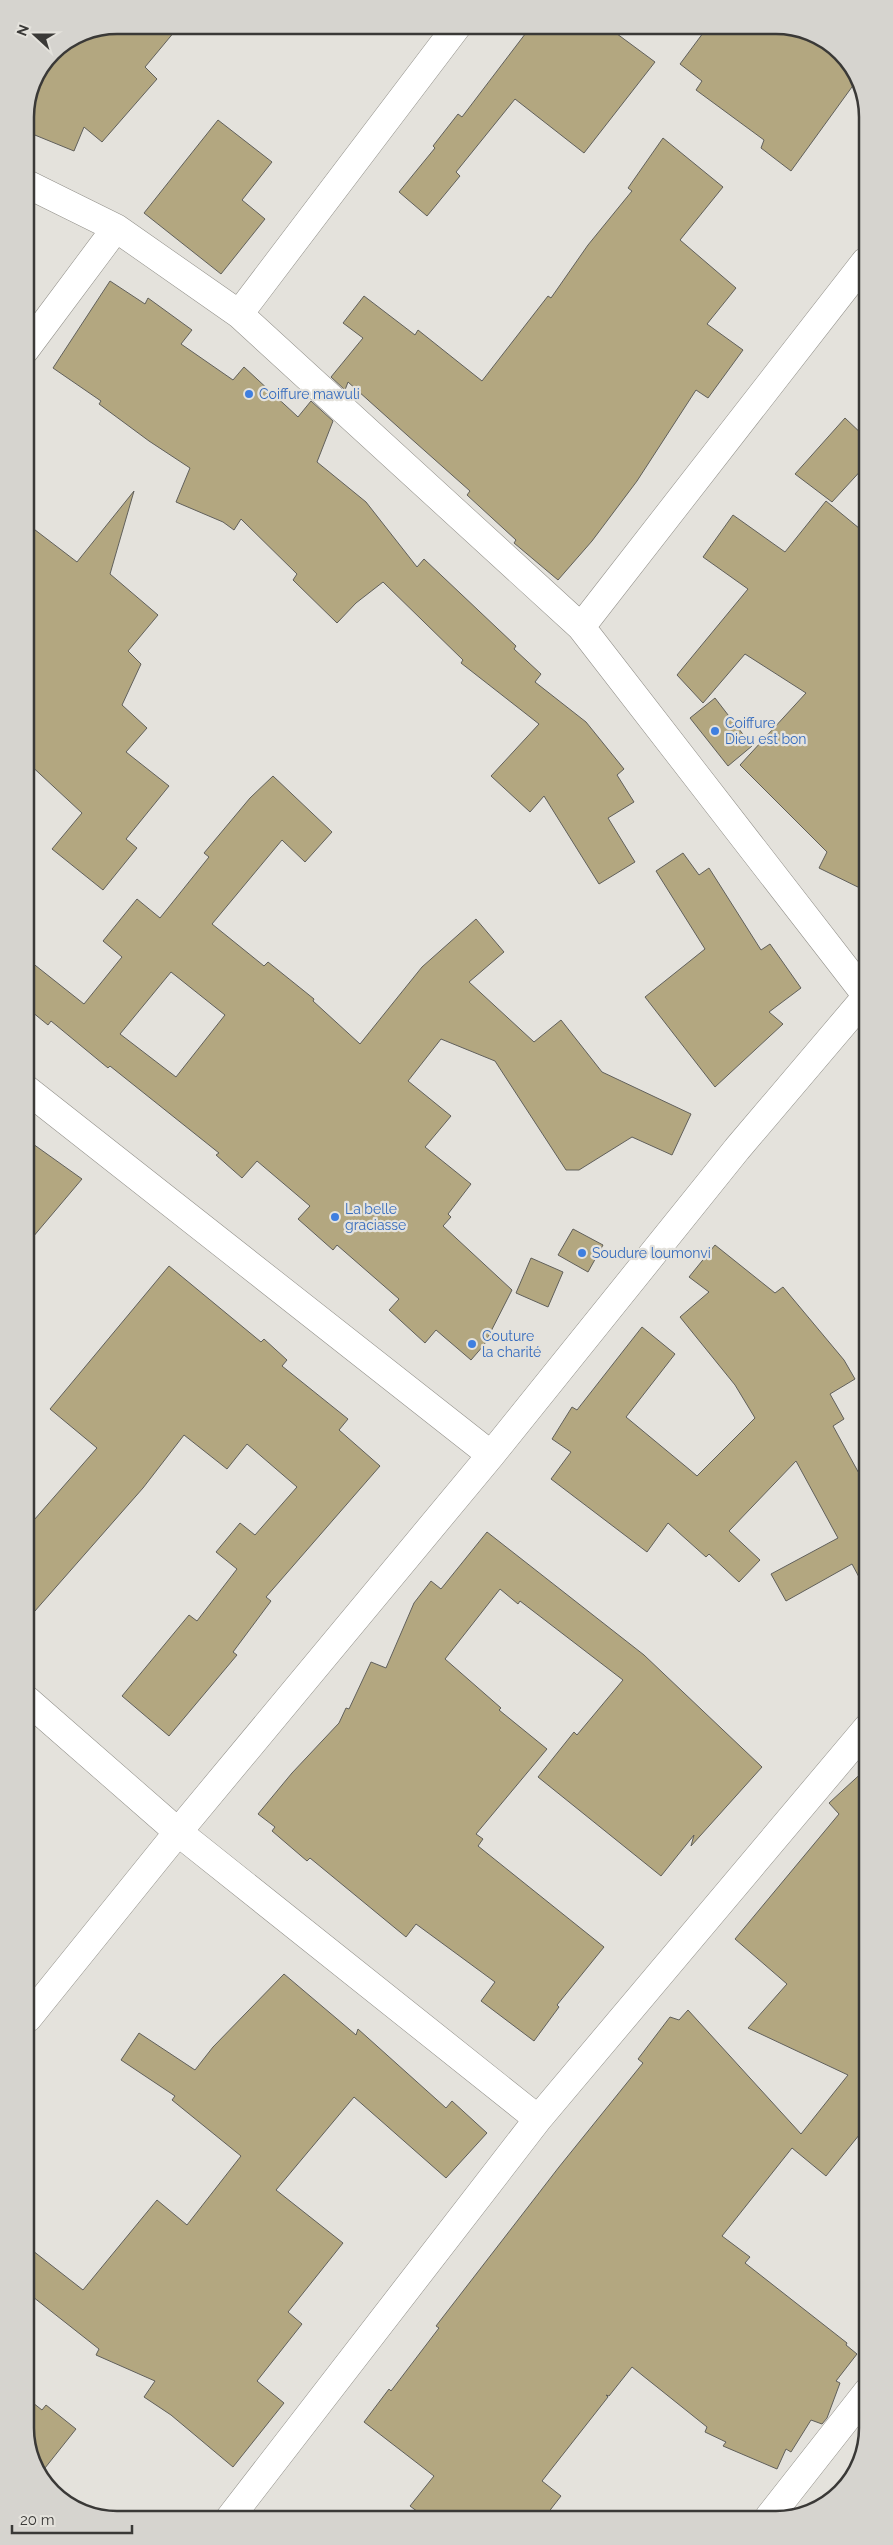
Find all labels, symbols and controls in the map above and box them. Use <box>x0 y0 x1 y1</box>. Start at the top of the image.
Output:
north arrow <box>10 10 60 60</box>
text: N <box>13 22 32 38</box>
place label: Coiffure mawuli <box>259 386 360 402</box>
marker: Coiffure mawuli <box>243 388 255 400</box>
place label: Coiffure Dieu est bon <box>725 715 807 747</box>
marker: Coiffure Dieu est bon <box>709 725 721 737</box>
place label: La belle graciasse <box>345 1201 406 1233</box>
marker: La belle graciasse <box>329 1211 341 1223</box>
place label: Soudure loumonvi <box>592 1245 711 1261</box>
marker: Soudure loumonvi <box>576 1247 588 1259</box>
place label: Couture la charité <box>482 1328 541 1360</box>
marker: Couture la charité <box>466 1338 478 1350</box>
scale bar <box>12 2502 132 2534</box>
text: 20 m <box>20 2511 55 2529</box>

